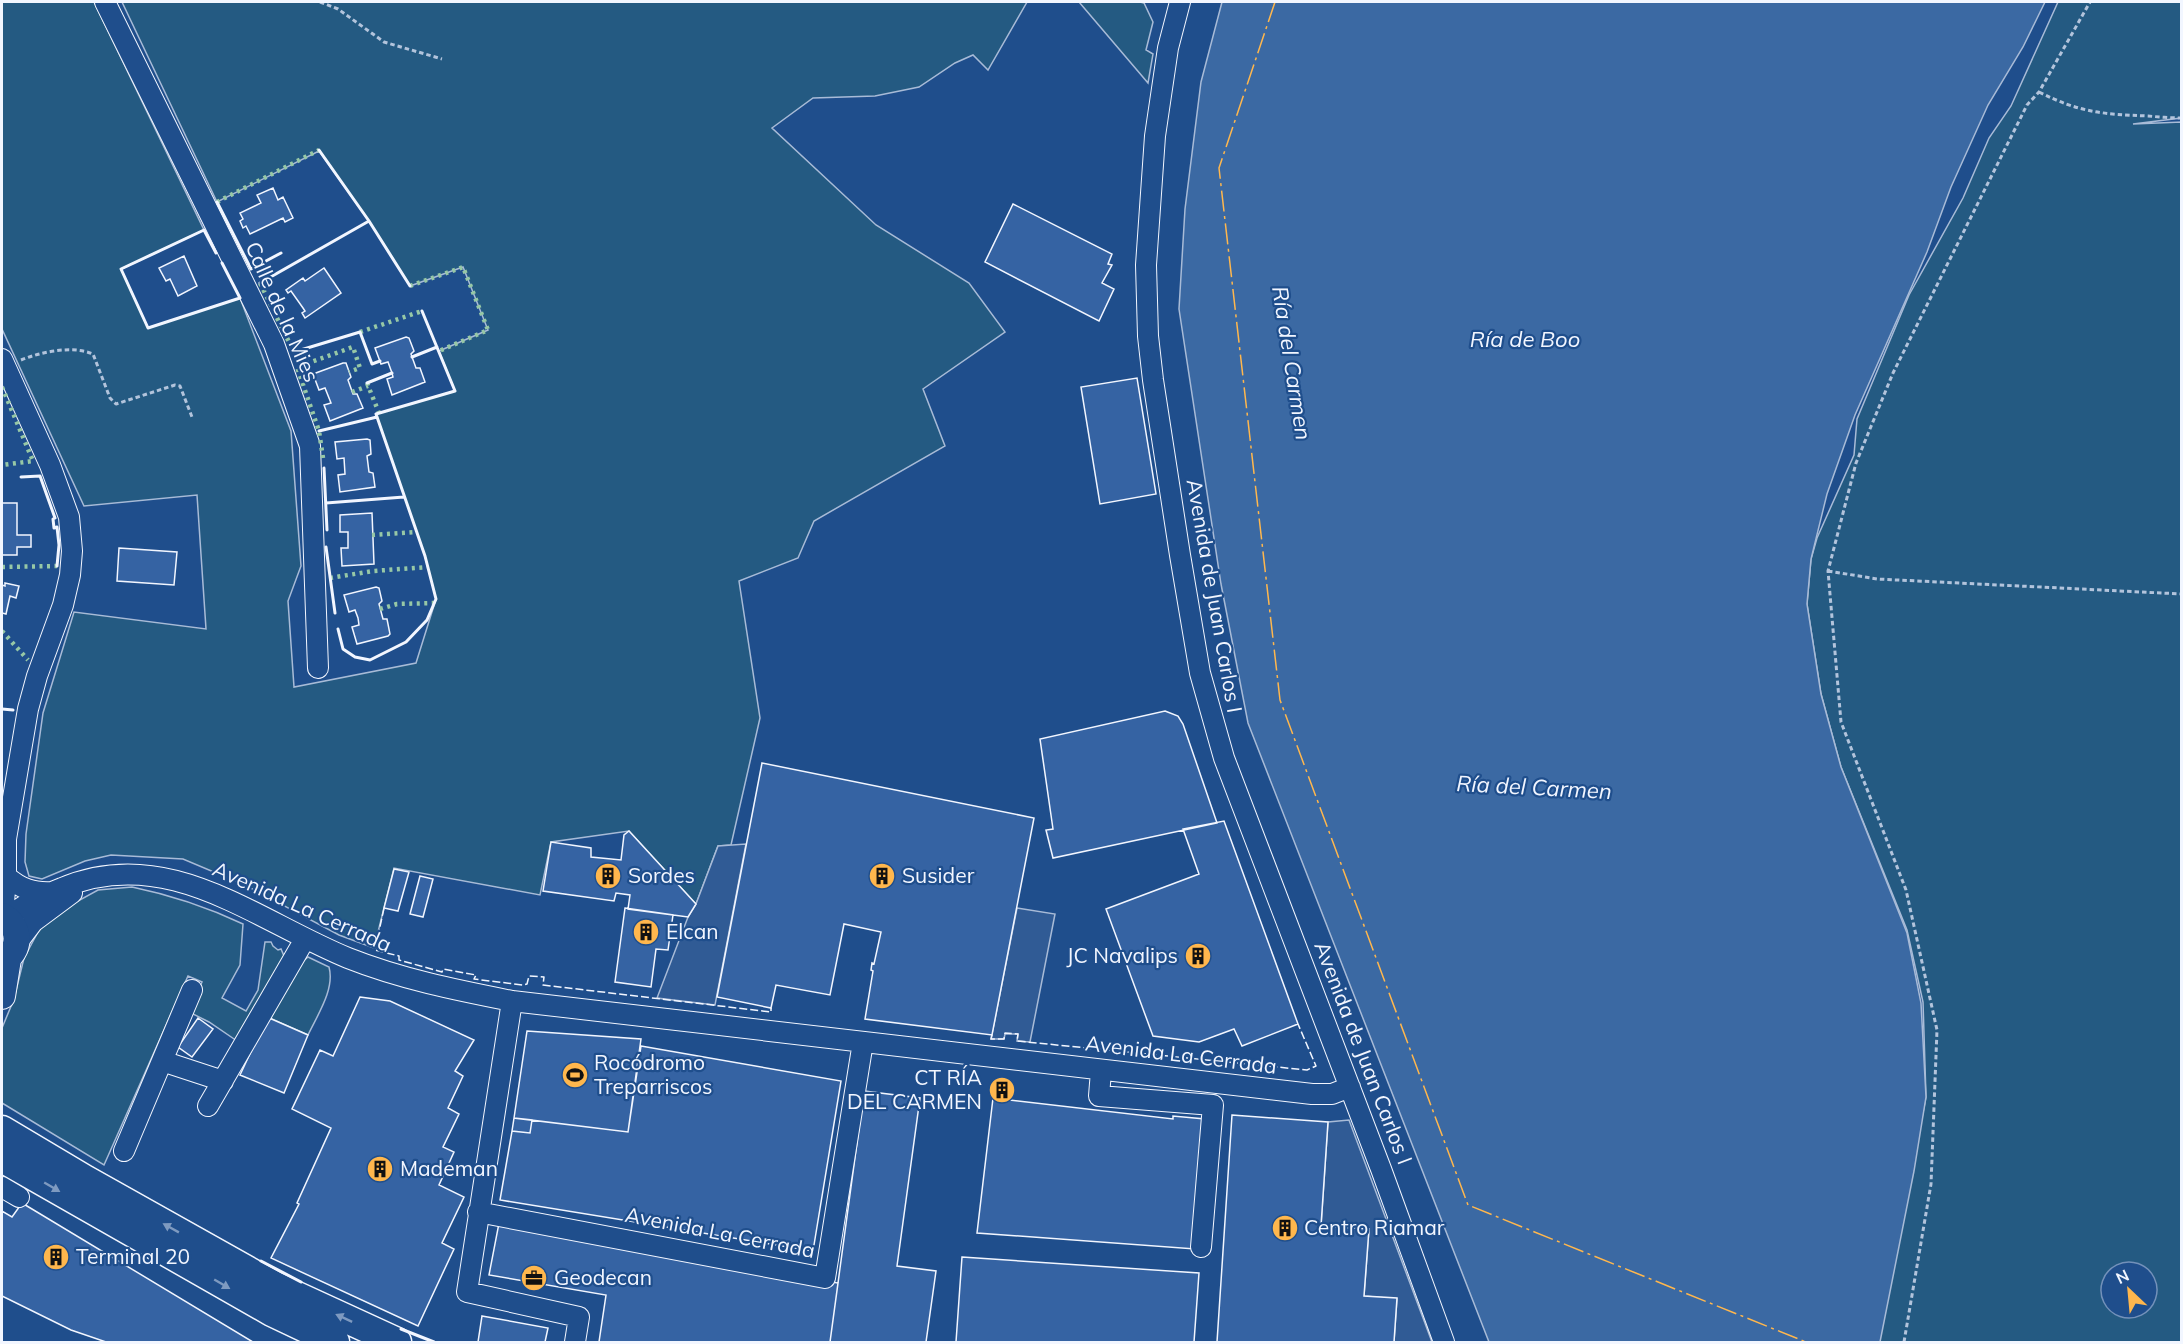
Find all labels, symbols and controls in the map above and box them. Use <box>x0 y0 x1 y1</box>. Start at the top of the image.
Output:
street label: Calle de la Mies <box>240 237 325 386</box>
water label: Ría del Carmen <box>1266 284 1318 442</box>
water label: Ría de Boo <box>1470 325 1580 353</box>
street label: Avenida de Juan Carlos I <box>1182 477 1248 715</box>
water label: Ría del Carmen <box>1456 769 1612 805</box>
street label: Avenida La Cerrada <box>209 855 396 957</box>
building icon: Sordes <box>593 861 623 891</box>
building icon: Susider <box>867 861 897 891</box>
place label: Sordes <box>628 862 695 888</box>
place label: Susider <box>902 862 975 888</box>
building icon: Elcan <box>631 917 661 947</box>
place label: Elcan <box>666 918 719 944</box>
street label: Avenida de Juan Carlos I <box>1309 937 1418 1168</box>
building icon: JC Navalips <box>1183 941 1213 971</box>
place label: JC Navalips <box>1067 942 1178 968</box>
street label: Avenida La Cerrada <box>1084 1029 1278 1079</box>
place label: Rocódromo Treparriscos <box>594 1049 712 1099</box>
sports icon: Rocódromo Treparriscos <box>560 1060 590 1090</box>
place label: CT RÍA DEL CARMEN <box>847 1064 983 1114</box>
building icon: CT RÍA DEL CARMEN <box>987 1075 1017 1105</box>
building icon: Mademan <box>365 1154 395 1184</box>
place label: Mademan <box>400 1155 498 1181</box>
one-way arrow <box>44 1182 61 1192</box>
street label: Avenida La Cerrada <box>623 1201 817 1263</box>
building icon: Centro Riamar <box>1270 1213 1300 1243</box>
place label: Centro Riamar <box>1304 1214 1445 1240</box>
one-way arrow <box>163 1223 180 1233</box>
building icon: Terminal 20 <box>41 1242 71 1272</box>
place label: Terminal 20 <box>76 1243 190 1269</box>
north arrow <box>2099 1260 2159 1320</box>
office icon: Geodecan <box>519 1263 549 1293</box>
place label: Geodecan <box>554 1264 652 1290</box>
text: N <box>2113 1265 2132 1288</box>
one-way arrow <box>213 1278 230 1288</box>
one-way arrow <box>336 1313 353 1322</box>

